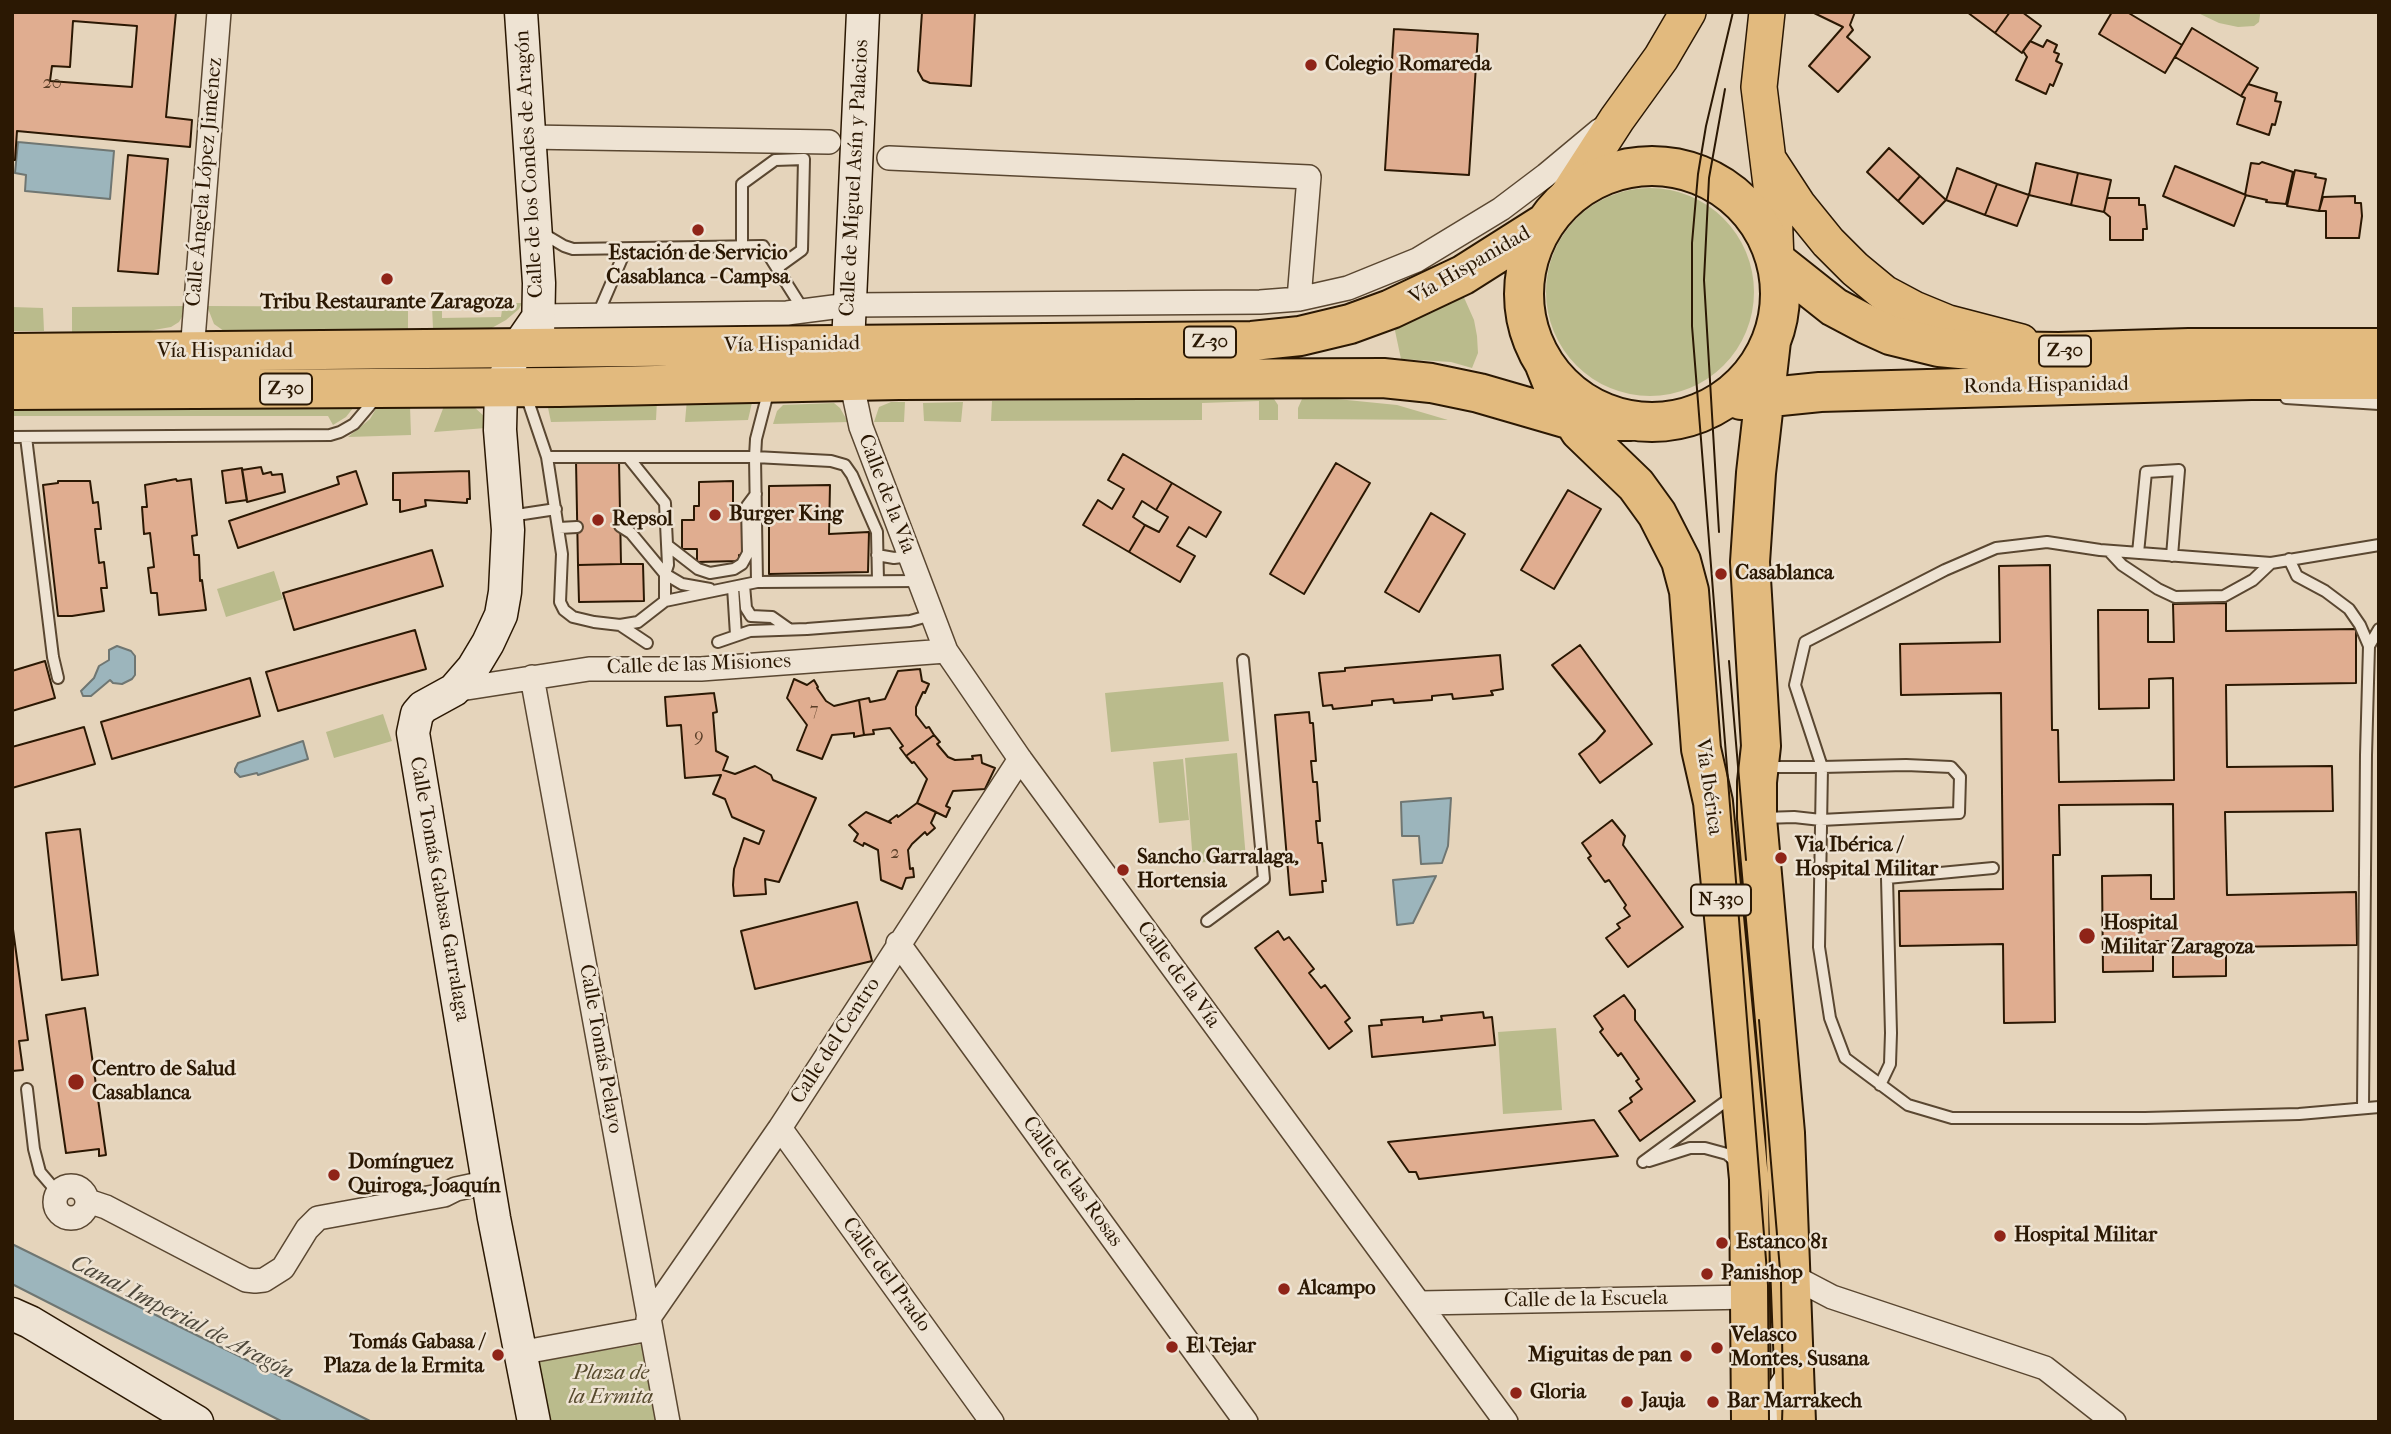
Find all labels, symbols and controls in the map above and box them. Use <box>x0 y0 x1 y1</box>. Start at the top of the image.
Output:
street label: Calle de los Condes de Aragón <box>510 29 550 299</box>
street label: Calle de Miguel Asín y Palacios <box>835 39 875 317</box>
place label: Colegio Romareda <box>1325 52 1491 78</box>
street label: Calle Ángela López Jiménez <box>182 56 228 308</box>
marker: Colegio Romareda <box>1303 57 1319 73</box>
house number: 20 <box>42 73 62 95</box>
street label: Vía Hispanidad <box>1405 221 1535 311</box>
marker: Estación de Servicio Casablanca - Campsa <box>690 222 706 238</box>
place label: Estación de Servicio Casablanca - Campsa <box>606 241 790 291</box>
marker: Tribu Restaurante Zaragoza <box>379 271 395 287</box>
place label: Tribu Restaurante Zaragoza <box>260 290 514 316</box>
road number: Z-30 <box>1184 326 1236 358</box>
street label: Vía Hispanidad <box>724 331 860 359</box>
road number: Z-30 <box>2039 336 2091 366</box>
street label: Vía Hispanidad <box>157 339 293 365</box>
street label: Ronda Hispanidad <box>1963 372 2129 400</box>
road number: Z-30 <box>260 374 312 404</box>
street label: Calle de la Vía <box>852 431 920 557</box>
place label: Burger King <box>729 502 843 528</box>
place label: Repsol <box>612 507 673 533</box>
marker: Burger King <box>707 507 723 523</box>
marker: Repsol <box>590 512 606 528</box>
place label: Casablanca <box>1735 561 1834 587</box>
marker: Casablanca <box>1713 566 1729 582</box>
street label: Calle de las Misiones <box>606 649 792 681</box>
house number: 7 <box>810 700 818 722</box>
house number: 9 <box>694 726 704 748</box>
street label: Vía Ibérica <box>1689 737 1727 837</box>
street label: Calle Tomás Gabasa Garralaga <box>403 755 475 1023</box>
place label: Via Ibérica / Hospital Militar <box>1795 833 1938 883</box>
house number: 2 <box>890 843 900 865</box>
place label: Sancho Garralaga, Hortensia <box>1137 845 1299 895</box>
marker: Via Ibérica / Hospital Militar <box>1773 850 1789 866</box>
marker: Sancho Garralaga, Hortensia <box>1115 862 1131 878</box>
road number: N-330 <box>1691 885 1751 916</box>
place label: Hospital Militar Zaragoza <box>2103 911 2254 961</box>
street label: Calle de la Vía <box>1131 917 1225 1033</box>
marker: Hospital Militar Zaragoza <box>2077 926 2097 946</box>
street label: Calle Tomás Pelayo <box>573 962 627 1136</box>
street label: Calle del Centro <box>786 973 886 1109</box>
place label: Centro de Salud Casablanca <box>92 1057 236 1107</box>
marker: Centro de Salud Casablanca <box>66 1072 86 1092</box>
street label: Calle de las Rosas <box>1016 1112 1128 1252</box>
place label: Domínguez Quiroga, Joaquín <box>348 1150 501 1200</box>
marker: Domínguez Quiroga, Joaquín <box>326 1167 342 1183</box>
street label: Calle del Prado <box>836 1213 936 1337</box>
place label: Hospital Militar <box>2014 1223 2157 1249</box>
marker: Hospital Militar <box>1992 1228 2008 1244</box>
place label: Estanco 81 <box>1736 1230 1828 1256</box>
marker: Estanco 81 <box>1714 1235 1730 1251</box>
water label: Canal Imperial de Aragón <box>66 1250 298 1386</box>
place label: Panishop <box>1721 1261 1803 1287</box>
marker: Panishop <box>1699 1266 1715 1282</box>
place label: Alcampo <box>1298 1276 1376 1302</box>
marker: Alcampo <box>1276 1281 1292 1297</box>
street label: Calle de la Escuela <box>1504 1286 1668 1314</box>
place label: Velasco Montes, Susana <box>1731 1323 1869 1373</box>
place label: Tomás Gabasa / Plaza de la Ermita <box>323 1330 484 1380</box>
place label: El Tejar <box>1186 1334 1256 1360</box>
marker: El Tejar <box>1164 1339 1180 1355</box>
marker: Velasco Montes, Susana <box>1709 1340 1725 1356</box>
place label: Miguitas de pan <box>1528 1343 1672 1369</box>
marker: Tomás Gabasa / Plaza de la Ermita <box>490 1347 506 1363</box>
marker: Miguitas de pan <box>1678 1348 1694 1364</box>
park label: Plaza de la Ermita <box>569 1361 653 1411</box>
place label: Gloria <box>1530 1380 1586 1406</box>
marker: Gloria <box>1508 1385 1524 1401</box>
place label: Jauja <box>1641 1389 1685 1415</box>
place label: Bar Marrakech <box>1727 1389 1862 1415</box>
marker: Jauja <box>1619 1394 1635 1410</box>
marker: Bar Marrakech <box>1705 1394 1721 1410</box>

